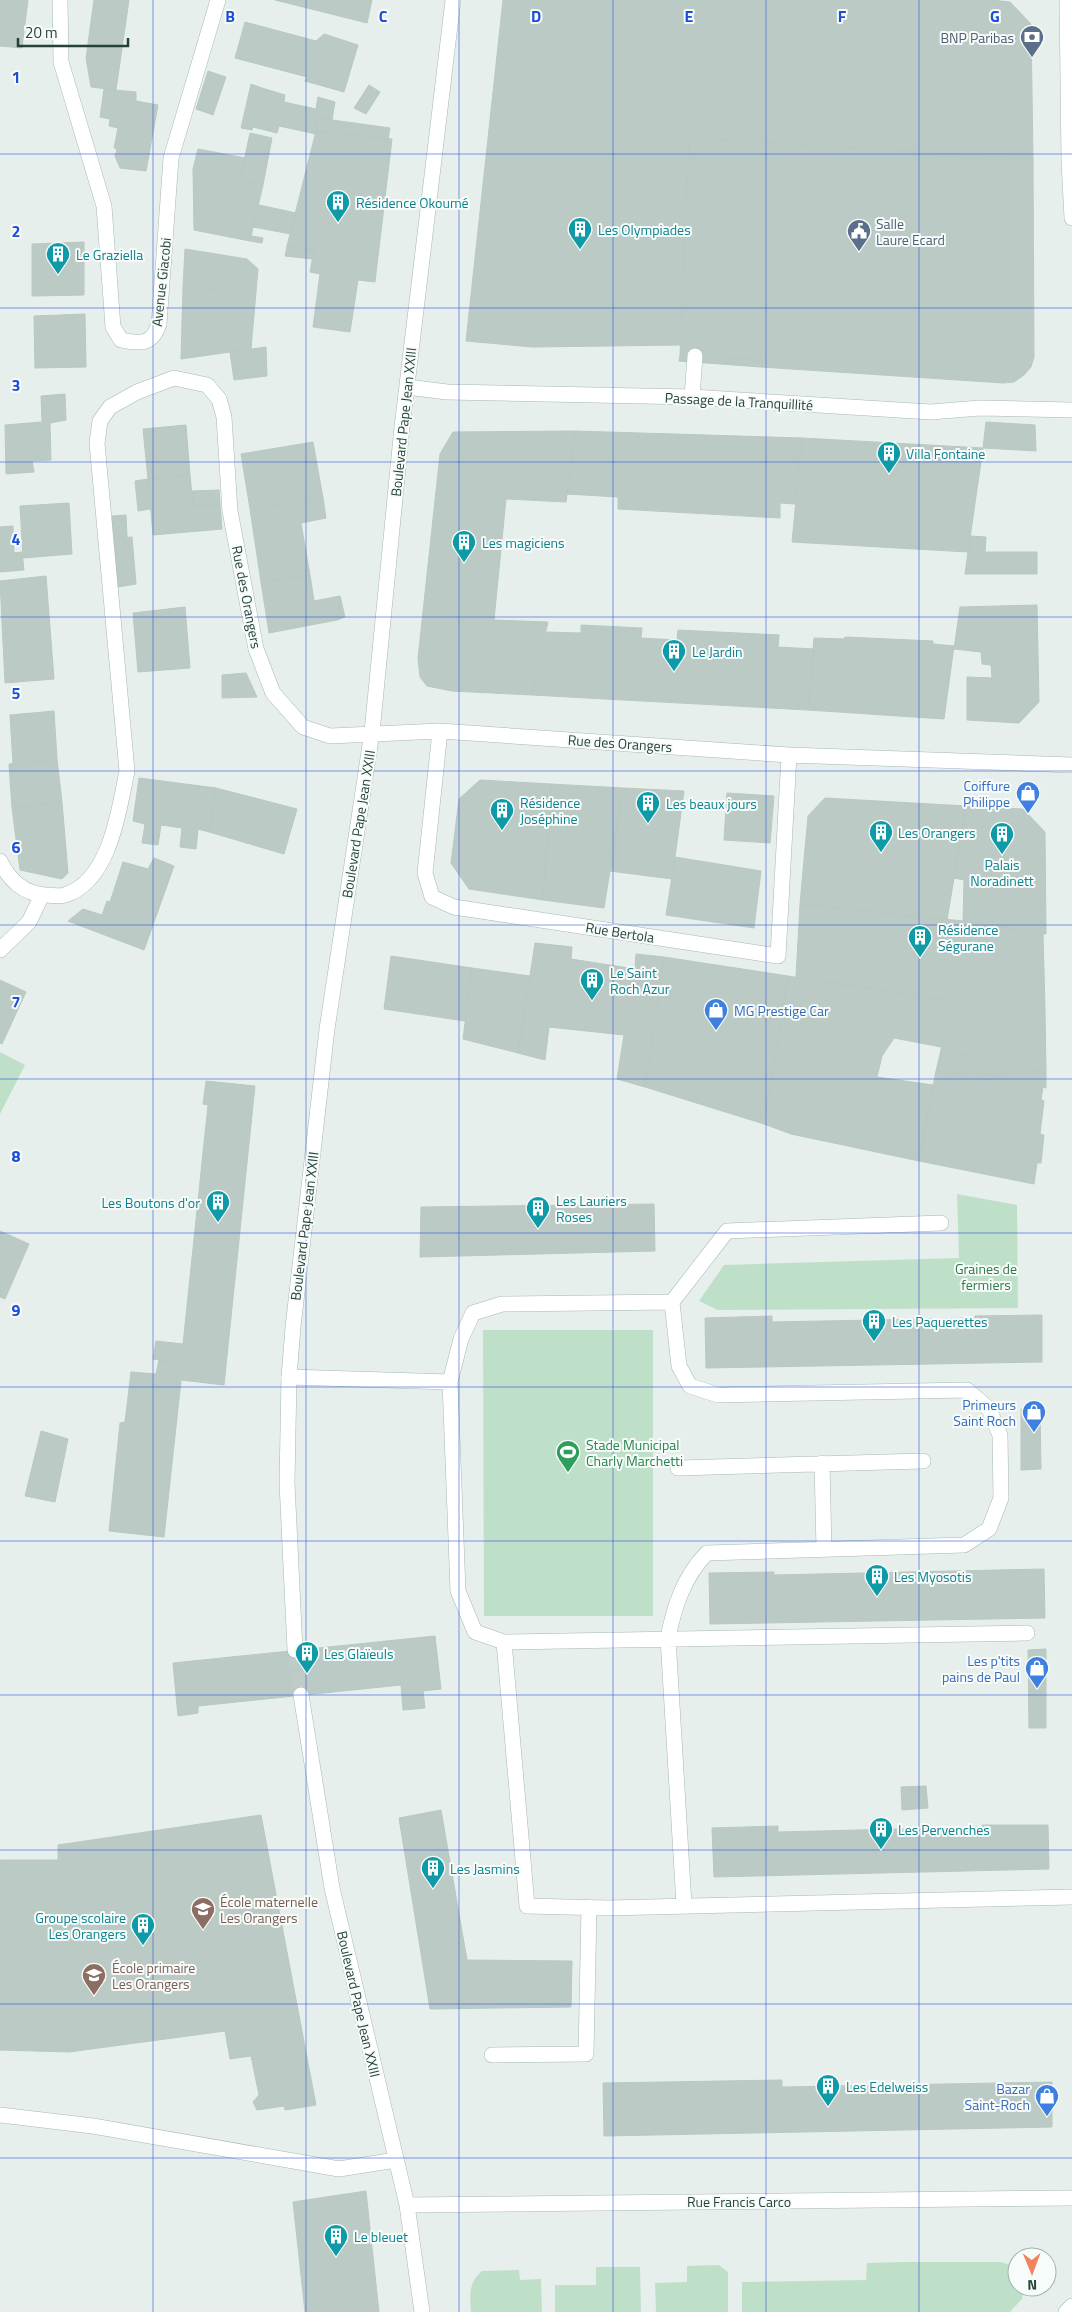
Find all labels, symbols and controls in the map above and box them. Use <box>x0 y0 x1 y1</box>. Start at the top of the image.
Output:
text: B <box>225 4 235 28</box>
text: C <box>379 4 388 28</box>
text: D <box>531 4 541 28</box>
text: E <box>685 4 694 28</box>
text: F <box>838 4 847 28</box>
text: G <box>990 4 1000 28</box>
scale bar <box>18 15 128 47</box>
text: 20 m <box>25 21 58 44</box>
bank icon: BNP Paribas <box>1019 24 1045 58</box>
place label: BNP Paribas <box>940 27 1014 48</box>
text: 1 <box>12 65 20 89</box>
building icon: Résidence Okoumé <box>325 189 351 223</box>
place label: Résidence Okoumé <box>356 192 469 213</box>
place label: Salle Laure Ecard <box>876 213 945 250</box>
building icon: Les Olympiades <box>567 216 593 250</box>
public building icon: Salle Laure Ecard <box>846 218 872 252</box>
text: 2 <box>12 219 20 243</box>
place label: Les Olympiades <box>598 219 691 240</box>
street label: Avenue Giacobi <box>146 236 176 328</box>
building icon: Le Graziella <box>45 241 71 275</box>
place label: Le Graziella <box>76 244 143 265</box>
street label: Boulevard Pape Jean XXIII <box>385 346 421 498</box>
text: 3 <box>12 373 20 397</box>
street label: Passage de la Tranquillité <box>664 387 814 415</box>
building icon: Villa Fontaine <box>876 440 902 474</box>
place label: Villa Fontaine <box>906 443 985 464</box>
text: 4 <box>12 527 21 551</box>
building icon: Les magiciens <box>451 529 477 563</box>
place label: Les magiciens <box>482 532 565 553</box>
street label: Rue des Orangers <box>227 544 267 650</box>
building icon: Le Jardin <box>661 638 687 672</box>
place label: Le Jardin <box>692 641 743 662</box>
text: 5 <box>12 681 21 705</box>
street label: Rue des Orangers <box>567 729 673 757</box>
street label: Boulevard Pape Jean XXIII <box>336 748 380 900</box>
place label: Coiffure Philippe <box>963 775 1010 812</box>
shop icon: Coiffure Philippe <box>1015 780 1041 814</box>
building icon: Les beaux jours <box>635 790 661 824</box>
place label: Résidence Joséphine <box>520 792 580 829</box>
place label: Les beaux jours <box>666 793 757 814</box>
building icon: Résidence Joséphine <box>489 797 515 831</box>
building icon: Les Orangers <box>868 819 894 853</box>
building icon: Palais Noradinett <box>989 821 1015 855</box>
place label: Les Orangers <box>898 822 976 843</box>
text: 6 <box>12 835 21 859</box>
place label: Palais Noradinett <box>970 854 1034 891</box>
street label: Rue Bertola <box>584 916 656 948</box>
place label: Résidence Ségurane <box>938 919 998 956</box>
building icon: Résidence Ségurane <box>907 924 933 958</box>
place label: Le Saint Roch Azur <box>610 962 670 999</box>
building icon: Le Saint Roch Azur <box>579 967 605 1001</box>
text: 7 <box>12 990 20 1014</box>
shop icon: MG Prestige Car <box>703 997 729 1031</box>
place label: MG Prestige Car <box>734 1000 829 1021</box>
text: 8 <box>12 1144 21 1168</box>
street label: Boulevard Pape Jean XXIII <box>284 1150 324 1302</box>
building icon: Les Boutons d'or <box>205 1189 231 1223</box>
place label: Les Lauriers Roses <box>556 1190 627 1227</box>
place label: Les Boutons d'or <box>101 1192 200 1213</box>
building icon: Les Lauriers Roses <box>525 1195 551 1229</box>
park label: Graines de fermiers <box>955 1258 1017 1295</box>
text: 9 <box>12 1298 21 1322</box>
building icon: Les Paquerettes <box>861 1308 887 1342</box>
place label: Les Paquerettes <box>892 1311 988 1332</box>
place label: Primeurs Saint Roch <box>953 1394 1016 1431</box>
shop icon: Primeurs Saint Roch <box>1021 1399 1047 1433</box>
place label: Stade Municipal Charly Marchetti <box>586 1434 683 1471</box>
sports icon: Stade Municipal Charly Marchetti <box>555 1439 581 1473</box>
building icon: Les Myosotis <box>864 1563 890 1597</box>
place label: Les Myosotis <box>894 1566 971 1587</box>
building icon: Les Glaïeuls <box>294 1640 320 1674</box>
place label: Les Glaïeuls <box>324 1643 393 1664</box>
place label: Les p'tits pains de Paul <box>942 1650 1020 1687</box>
shop icon: Les p'tits pains de Paul <box>1024 1655 1050 1689</box>
building icon: Les Pervenches <box>868 1816 894 1850</box>
place label: Les Pervenches <box>898 1819 990 1840</box>
building icon: Les Jasmins <box>420 1855 446 1889</box>
place label: Les Jasmins <box>450 1858 520 1879</box>
place label: École maternelle Les Orangers <box>220 1891 318 1928</box>
school or university icon: École maternelle Les Orangers <box>190 1896 216 1930</box>
place label: Groupe scolaire Les Orangers <box>35 1907 126 1944</box>
building icon: Groupe scolaire Les Orangers <box>130 1912 156 1946</box>
street label: Boulevard Pape Jean XXIII <box>332 1929 386 2079</box>
place label: École primaire Les Orangers <box>112 1957 195 1994</box>
school or university icon: École primaire Les Orangers <box>81 1962 107 1996</box>
building icon: Les Edelweiss <box>815 2073 841 2107</box>
place label: Les Edelweiss <box>846 2076 928 2097</box>
place label: Bazar Saint-Roch <box>965 2078 1030 2115</box>
shop icon: Bazar Saint-Roch <box>1034 2083 1060 2117</box>
street label: Rue Francis Carco <box>687 2191 791 2212</box>
building icon: Le bleuet <box>323 2223 349 2257</box>
place label: Le bleuet <box>354 2226 408 2247</box>
north arrow <box>1007 2247 1057 2297</box>
text: N <box>1027 2275 1037 2296</box>

